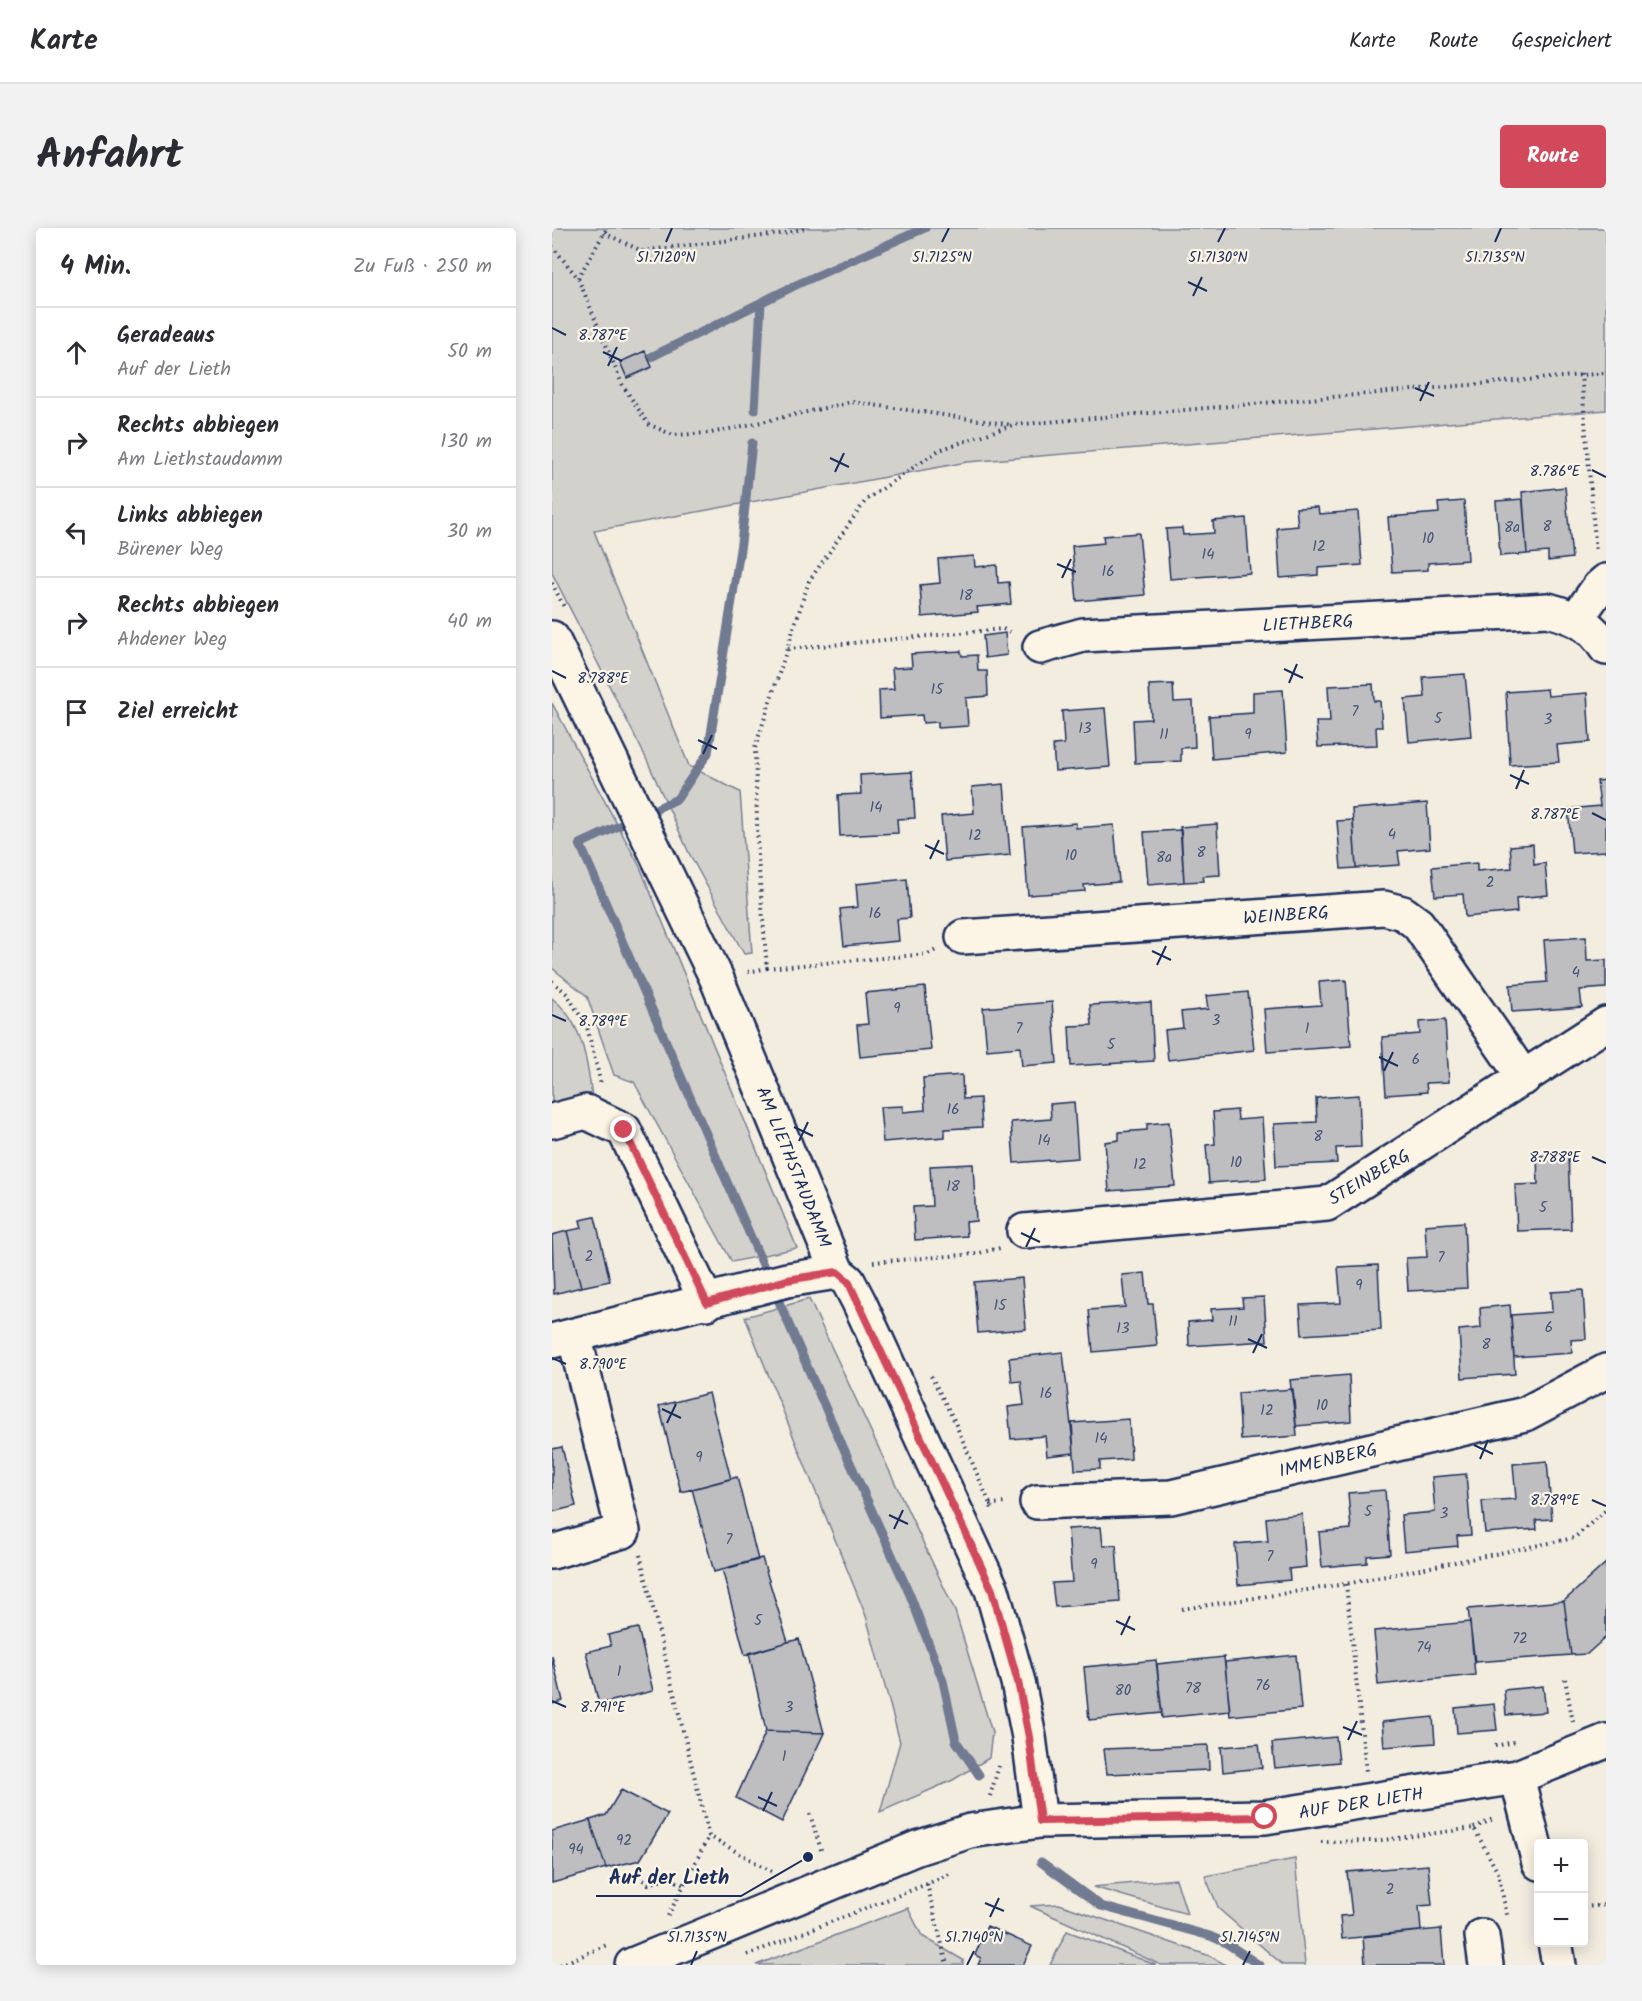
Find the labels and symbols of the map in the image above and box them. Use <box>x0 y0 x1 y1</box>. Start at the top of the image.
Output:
text: 51.7120°N <box>636 246 696 270</box>
text: 51.7125°N <box>912 246 972 270</box>
text: 51.7130°N <box>1188 246 1248 270</box>
text: 51.7135°N <box>1465 246 1525 270</box>
text: 8.787°E <box>578 324 629 348</box>
text: 8.786°E <box>1530 460 1582 484</box>
house number: 8 <box>1542 515 1552 539</box>
house number: 8a <box>1504 516 1520 540</box>
house number: 10 <box>1422 527 1435 551</box>
house number: 12 <box>1312 535 1326 559</box>
house number: 14 <box>1202 543 1214 567</box>
house number: 16 <box>1101 560 1115 584</box>
house number: 18 <box>959 584 974 608</box>
street label: LIETHBERG <box>1262 608 1354 641</box>
text: 8.788°E <box>577 667 630 691</box>
house number: 15 <box>931 678 944 702</box>
house number: 7 <box>1352 700 1360 724</box>
house number: 5 <box>1434 707 1443 731</box>
house number: 3 <box>1544 708 1553 732</box>
house number: 13 <box>1078 717 1092 741</box>
house number: 11 <box>1159 723 1169 747</box>
house number: 9 <box>1244 723 1252 747</box>
house number: 14 <box>870 796 882 820</box>
text: 8.787°E <box>1530 803 1581 827</box>
house number: 4 <box>1388 823 1396 847</box>
house number: 12 <box>968 824 982 848</box>
house number: 8 <box>1196 841 1206 865</box>
house number: 10 <box>1065 844 1078 868</box>
house number: 8a <box>1156 846 1172 870</box>
house number: 2 <box>1486 871 1494 895</box>
street label: WEINBERG <box>1242 899 1330 934</box>
house number: 16 <box>868 902 882 926</box>
house number: 4 <box>1572 961 1580 985</box>
house number: 9 <box>893 997 901 1021</box>
house number: 3 <box>1212 1009 1221 1033</box>
text: 8.789°E <box>578 1010 629 1034</box>
house number: 7 <box>1016 1017 1024 1041</box>
house number: 1 <box>1305 1017 1310 1041</box>
house number: 5 <box>1107 1033 1116 1057</box>
house number: 6 <box>1412 1048 1420 1072</box>
street label: AM LIETHSTAUDAMM <box>747 1082 839 1253</box>
house number: 16 <box>946 1098 960 1122</box>
route end <box>610 1116 636 1142</box>
house number: 8 <box>1313 1125 1323 1149</box>
house number: 14 <box>1038 1129 1050 1153</box>
street label: STEINBERG <box>1323 1142 1416 1214</box>
text: 8.788°E <box>1529 1146 1582 1170</box>
house number: 10 <box>1230 1151 1243 1175</box>
house number: 12 <box>1133 1153 1147 1177</box>
house number: 18 <box>946 1175 961 1199</box>
house number: 5 <box>1539 1196 1548 1220</box>
house number: 2 <box>585 1245 593 1269</box>
house number: 7 <box>1438 1246 1446 1270</box>
house number: 9 <box>1355 1274 1363 1298</box>
house number: 15 <box>994 1294 1007 1318</box>
house number: 11 <box>1228 1310 1238 1334</box>
house number: 6 <box>1545 1316 1553 1340</box>
house number: 13 <box>1116 1317 1130 1341</box>
house number: 8 <box>1481 1333 1491 1357</box>
text: 8.790°E <box>579 1353 628 1377</box>
house number: 16 <box>1039 1382 1053 1406</box>
house number: 10 <box>1316 1394 1329 1418</box>
house number: 12 <box>1260 1399 1274 1423</box>
house number: 14 <box>1095 1427 1107 1451</box>
street label: IMMENBERG <box>1276 1436 1380 1487</box>
house number: 9 <box>695 1446 703 1470</box>
text: 8.789°E <box>1530 1489 1581 1513</box>
house number: 5 <box>1364 1500 1373 1524</box>
house number: 3 <box>1440 1502 1449 1526</box>
house number: 7 <box>726 1528 734 1552</box>
house number: 7 <box>1267 1545 1275 1569</box>
house number: 9 <box>1090 1553 1098 1577</box>
house number: 5 <box>754 1609 763 1633</box>
house number: 72 <box>1512 1627 1528 1651</box>
house number: 74 <box>1416 1636 1432 1660</box>
house number: 1 <box>617 1660 622 1684</box>
house number: 76 <box>1255 1674 1271 1698</box>
house number: 78 <box>1185 1677 1202 1701</box>
house number: 80 <box>1115 1679 1132 1703</box>
text: 8.791°E <box>580 1696 627 1720</box>
house number: 3 <box>785 1696 794 1720</box>
house number: 1 <box>782 1745 787 1769</box>
street label: AUF DER LIETH <box>1297 1780 1426 1829</box>
route start <box>1251 1803 1277 1829</box>
house number: 92 <box>616 1829 632 1853</box>
house number: 94 <box>568 1838 584 1862</box>
callout: Auf der Lieth <box>596 1858 741 1896</box>
text: Auf der Lieth <box>609 1863 729 1895</box>
house number: 2 <box>1386 1878 1394 1902</box>
text: 51.7135°N <box>667 1926 727 1950</box>
text: 51.7140°N <box>945 1926 1003 1950</box>
text: 51.7145°N <box>1220 1926 1280 1950</box>

